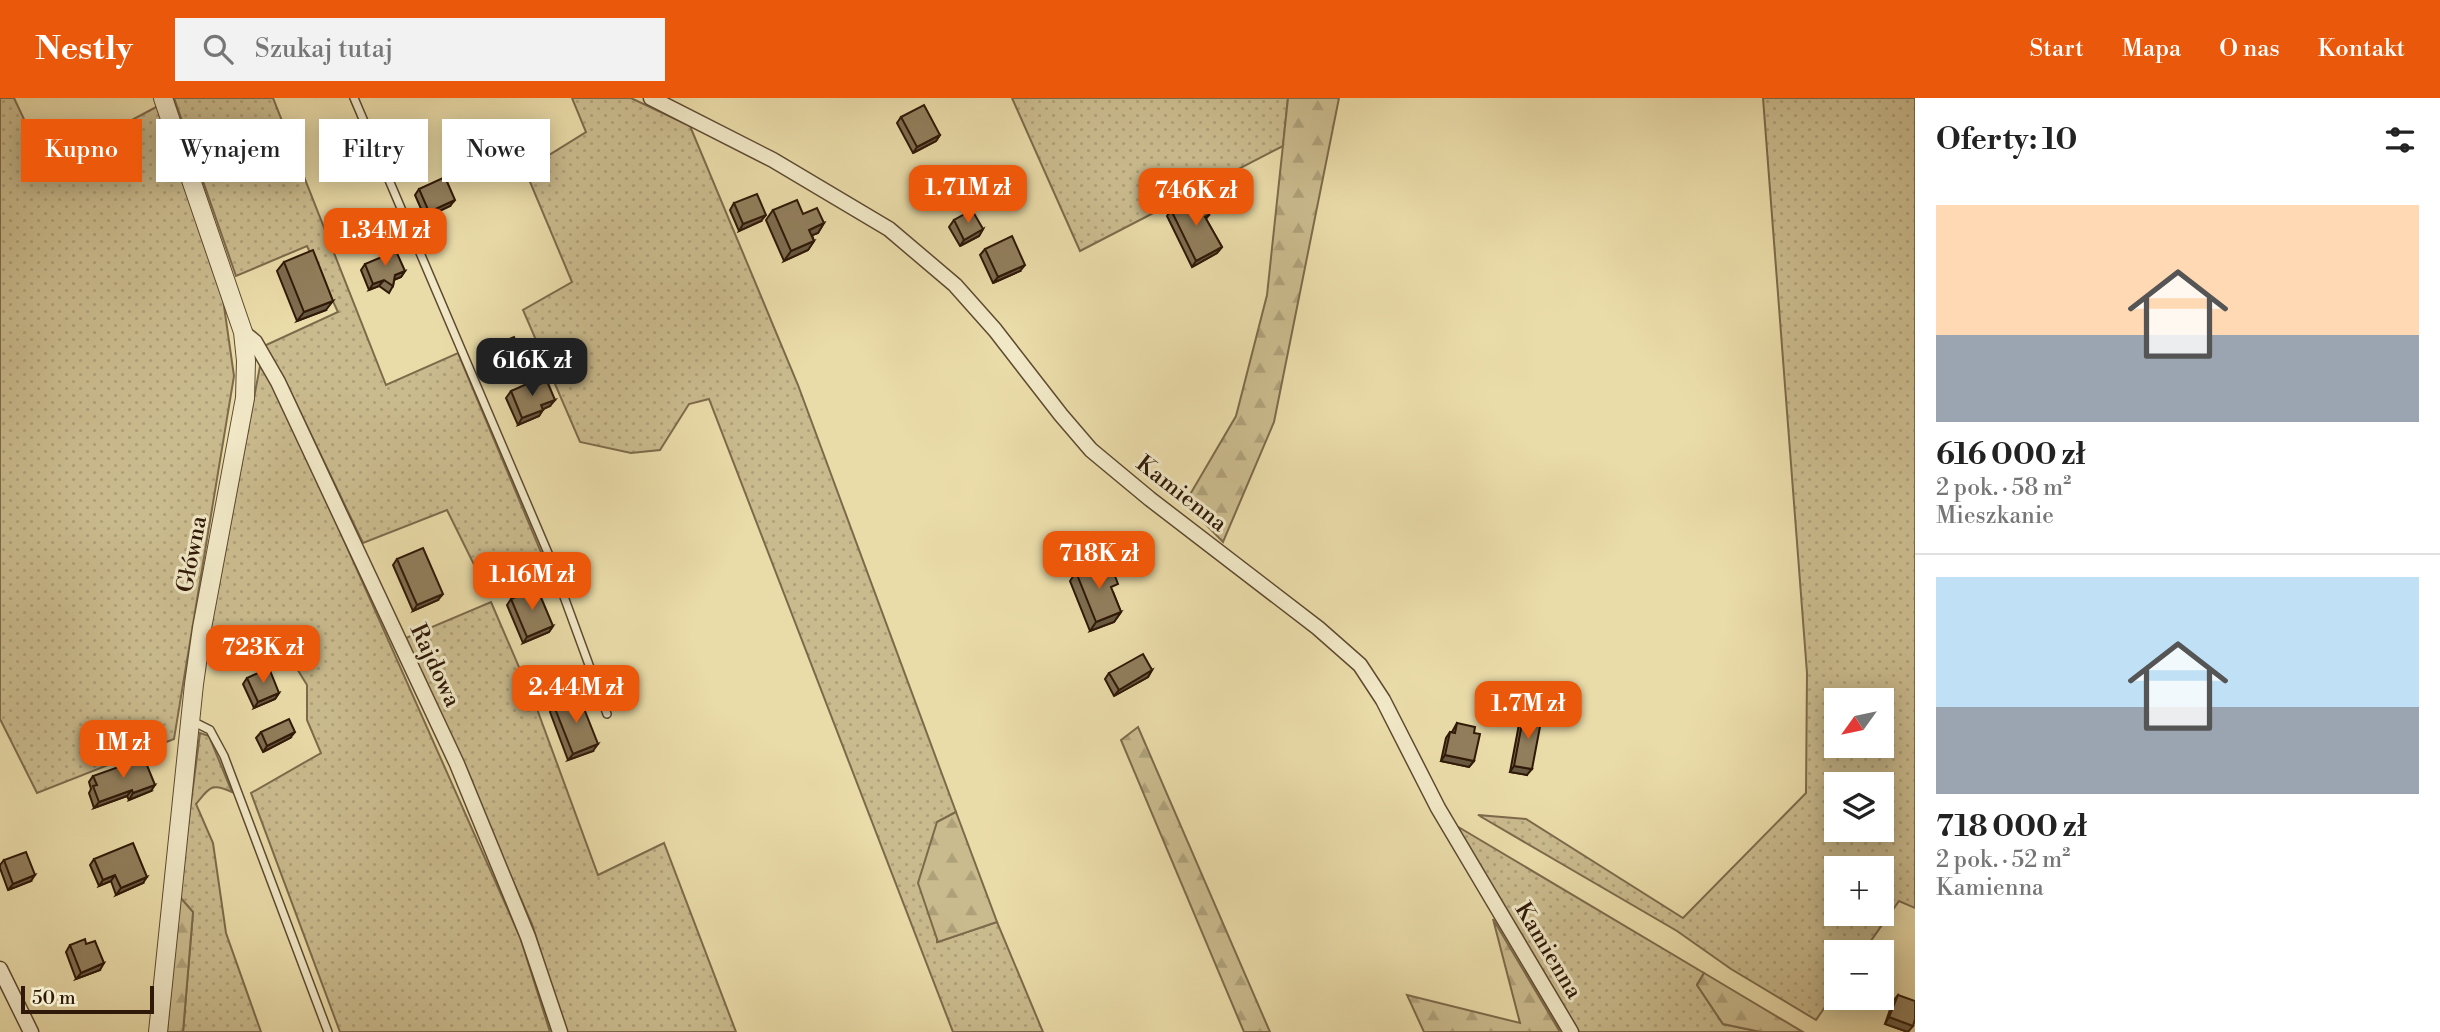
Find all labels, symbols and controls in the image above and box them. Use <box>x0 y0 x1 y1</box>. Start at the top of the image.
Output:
search box <box>175 18 665 81</box>
text: Nestly <box>35 29 133 70</box>
icon: search <box>199 30 237 68</box>
text: Szukaj tutaj <box>255 33 393 65</box>
text: Start <box>2029 34 2084 64</box>
text: Mapa <box>2122 34 2181 64</box>
text: O nas <box>2219 34 2280 64</box>
text: Kontakt <box>2318 34 2405 64</box>
chip: Kupno <box>21 119 142 182</box>
chip: Wynajem <box>156 119 305 182</box>
chip: Filtry <box>319 119 428 182</box>
chip: Nowe <box>442 119 550 182</box>
text: Oferty: 10 <box>1936 121 2077 159</box>
icon: filters <box>2381 121 2419 159</box>
pin: 1.71M zł <box>896 166 1040 225</box>
pin: 746K zł <box>1131 169 1261 228</box>
text: 1.71M zł <box>925 174 1011 202</box>
text: 746K zł <box>1155 177 1237 205</box>
pin: 1.34M zł <box>313 208 457 268</box>
text: 1.34M zł <box>340 217 430 245</box>
icon: home <box>2115 251 2241 377</box>
pin: 616K zł <box>467 338 597 398</box>
text: 616K zł <box>492 347 572 375</box>
text: 616 000 zł <box>1936 436 2085 474</box>
street label: Kamienna <box>1130 450 1233 538</box>
text: 2 pok. · 58 m² <box>1936 474 2071 502</box>
text: Mieszkanie <box>1936 502 2054 530</box>
street label: Główna <box>171 513 213 595</box>
pin: 718K zł <box>1034 532 1164 591</box>
text: 718K zł <box>1059 540 1139 568</box>
pin: 1.16M zł <box>460 552 604 612</box>
text: 1.16M zł <box>489 561 575 589</box>
street label: Rajdowa <box>404 619 467 712</box>
icon: home <box>2115 623 2241 749</box>
pin: 723K zł <box>198 626 328 685</box>
text: 723K zł <box>222 634 304 662</box>
pin: 2.44M zł <box>504 666 648 725</box>
text: 2.44M zł <box>528 674 624 702</box>
pin: 1.7M zł <box>1463 682 1593 741</box>
north arrow <box>1824 688 1894 758</box>
map controls <box>1824 688 1894 1010</box>
text: 1.7M zł <box>1491 690 1565 718</box>
pin: 1M zł <box>74 720 172 780</box>
text: 1M zł <box>96 729 150 757</box>
button: layers <box>1824 772 1894 842</box>
text: 718 000 zł <box>1936 808 2087 846</box>
text: 2 pok. · 52 m² <box>1936 846 2070 874</box>
button: + <box>1824 856 1894 926</box>
text: Kamienna <box>1936 874 2044 902</box>
street label: Kamienna <box>1508 897 1588 1004</box>
button: − <box>1824 940 1894 1010</box>
scale bar <box>21 983 154 1015</box>
text: 50 m <box>32 986 76 1010</box>

